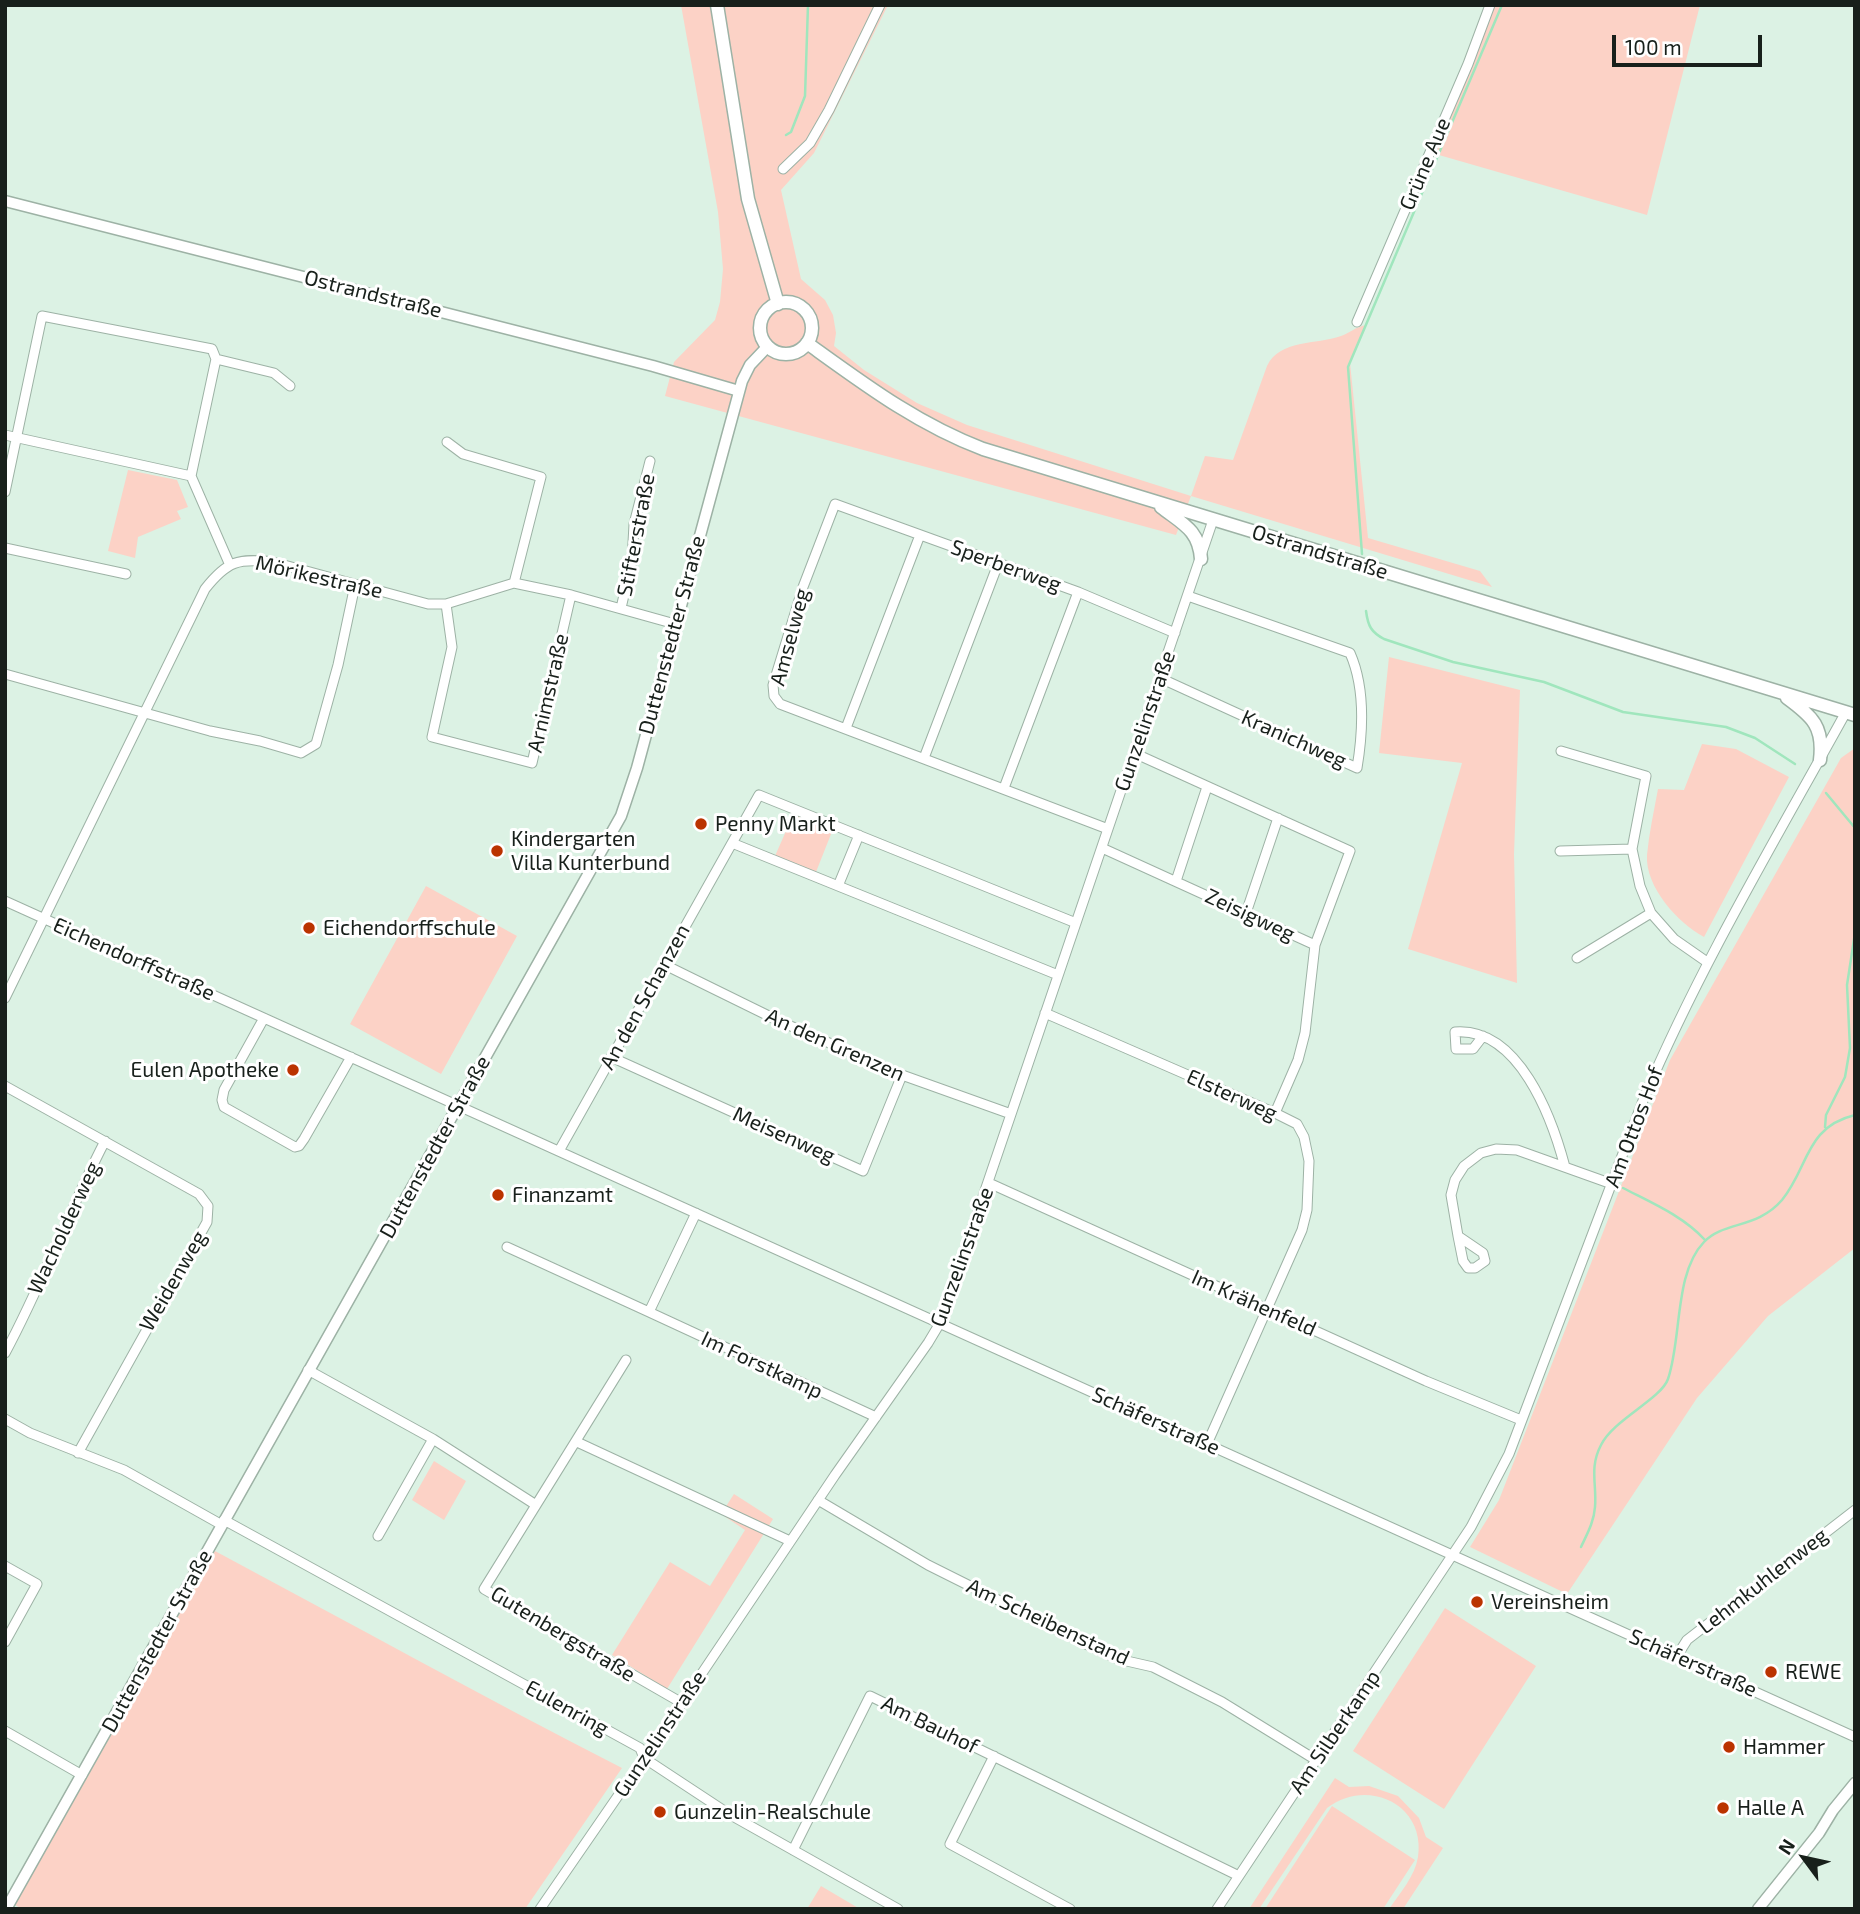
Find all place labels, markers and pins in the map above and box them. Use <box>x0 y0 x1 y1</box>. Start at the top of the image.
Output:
place label: Penny Markt <box>715 811 836 837</box>
marker: Penny Markt <box>693 816 709 832</box>
place label: Kindergarten Villa Kunterbund <box>511 826 670 876</box>
marker: Kindergarten Villa Kunterbund <box>489 843 505 859</box>
place label: Eichendorffschule <box>323 915 496 941</box>
marker: Eichendorffschule <box>301 920 317 936</box>
place label: Eulen Apotheke <box>131 1057 279 1083</box>
marker: Eulen Apotheke <box>285 1062 301 1078</box>
place label: Finanzamt <box>512 1182 613 1208</box>
marker: Finanzamt <box>490 1187 506 1203</box>
place label: Vereinsheim <box>1491 1589 1609 1615</box>
marker: Vereinsheim <box>1469 1594 1485 1610</box>
place label: REWE <box>1785 1659 1841 1685</box>
marker: REWE <box>1763 1664 1779 1680</box>
place label: Hammer <box>1743 1734 1825 1760</box>
marker: Hammer <box>1721 1739 1737 1755</box>
place label: Halle A <box>1737 1795 1804 1821</box>
place label: Gunzelin-Realschule <box>674 1799 871 1825</box>
marker: Halle A <box>1715 1800 1731 1816</box>
marker: Gunzelin-Realschule <box>652 1804 668 1820</box>

